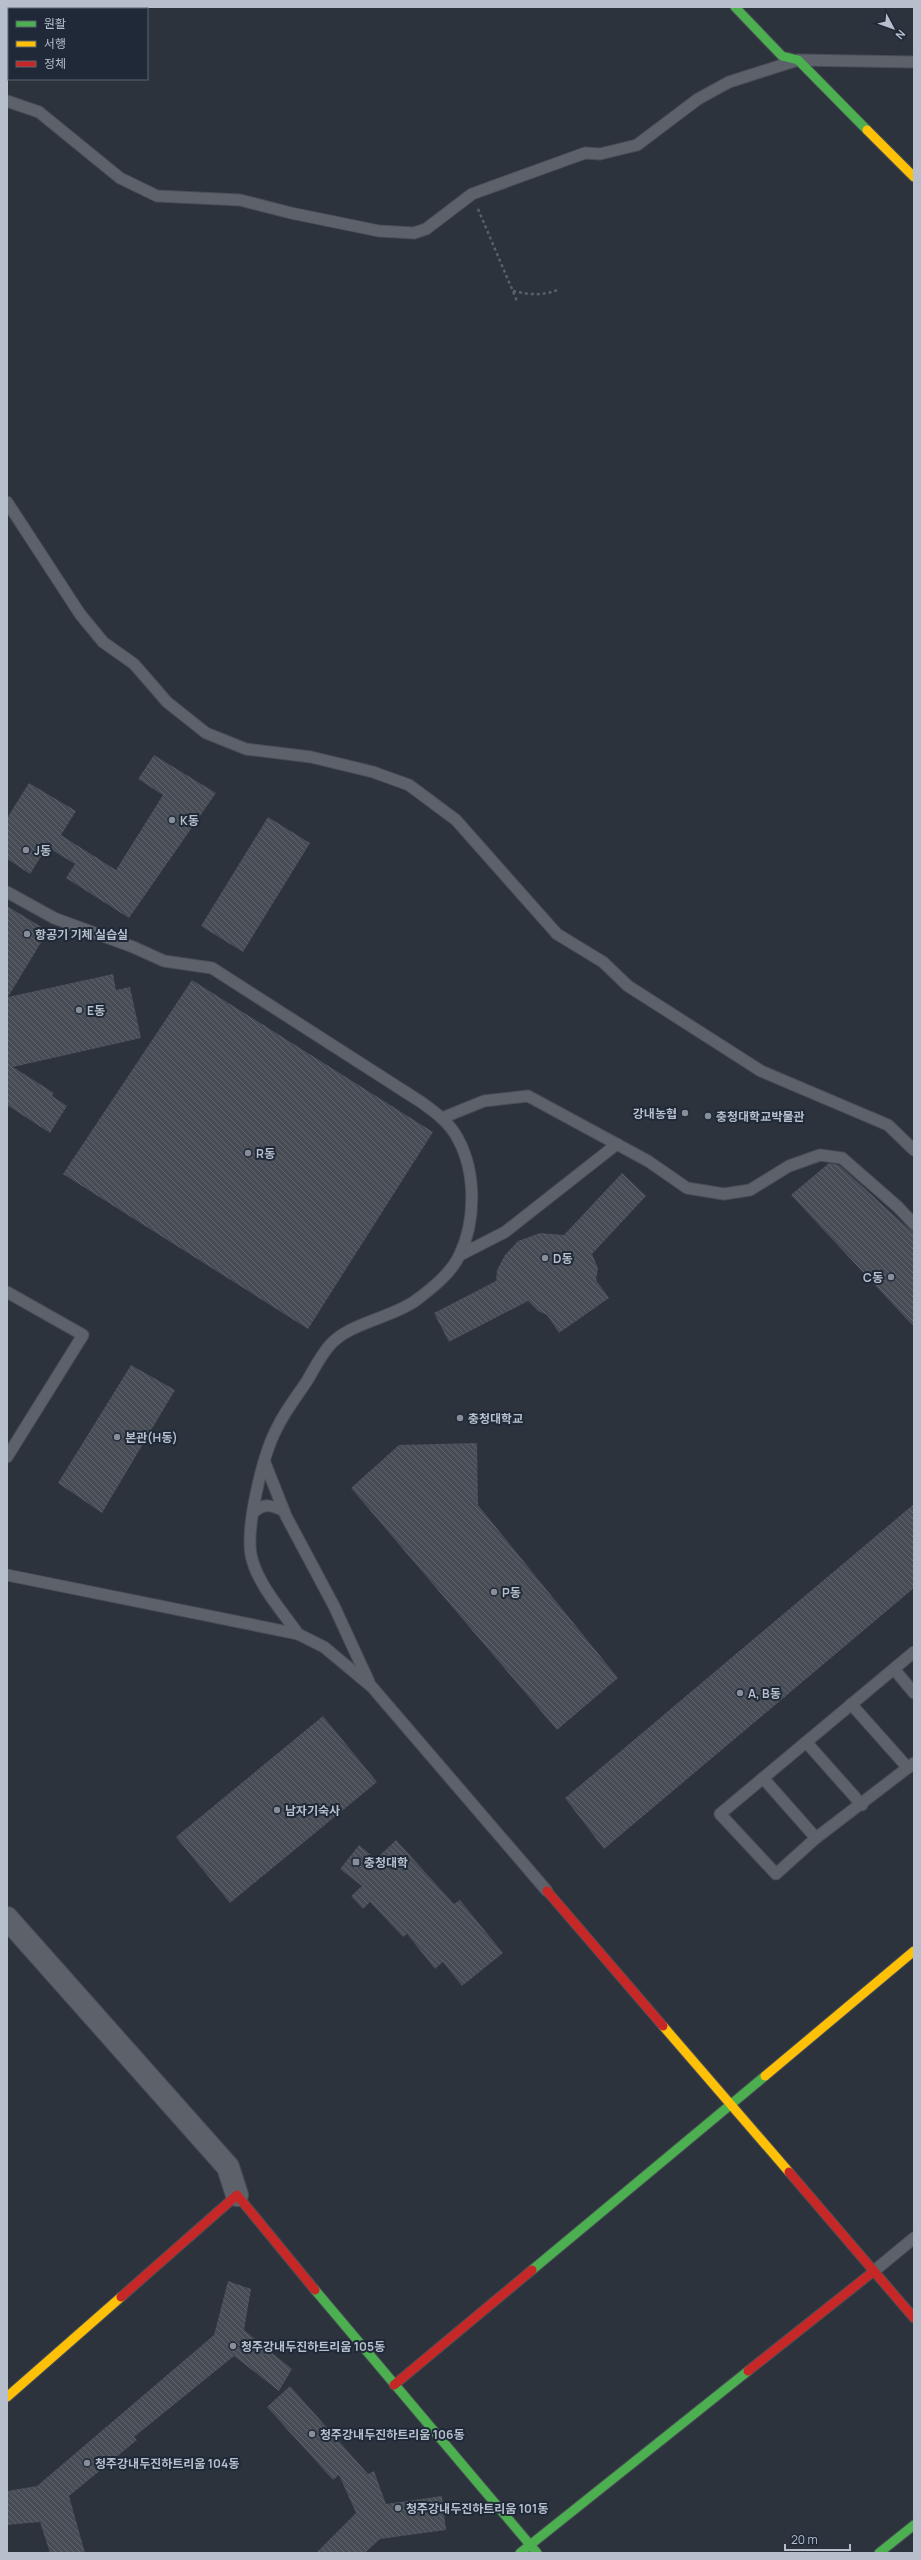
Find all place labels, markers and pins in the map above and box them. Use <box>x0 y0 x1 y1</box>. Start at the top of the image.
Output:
place label: K동 <box>180 812 199 829</box>
marker: K동 <box>167 815 177 825</box>
place label: J동 <box>34 842 51 859</box>
marker: J동 <box>21 845 31 855</box>
place label: 항공기 기체 실습실 <box>35 926 128 943</box>
marker: 항공기 기체 실습실 <box>22 929 32 939</box>
place label: E동 <box>87 1002 105 1019</box>
marker: E동 <box>74 1005 84 1015</box>
place label: 강내농협 <box>633 1105 677 1122</box>
marker: 강내농협 <box>680 1108 690 1118</box>
place label: 충청대학교박물관 <box>716 1108 804 1125</box>
marker: 충청대학교박물관 <box>703 1111 713 1121</box>
place label: R동 <box>256 1145 275 1162</box>
marker: R동 <box>243 1148 253 1158</box>
place label: D동 <box>553 1250 572 1267</box>
marker: D동 <box>540 1253 550 1263</box>
place label: C동 <box>863 1269 883 1286</box>
marker: C동 <box>886 1272 896 1282</box>
place label: 충청대학교 <box>468 1410 523 1427</box>
marker: 충청대학교 <box>455 1413 465 1423</box>
place label: 본관(H동) <box>125 1429 178 1446</box>
marker: 본관(H동) <box>112 1432 122 1442</box>
place label: P동 <box>502 1584 521 1601</box>
marker: P동 <box>489 1587 499 1597</box>
place label: A, B동 <box>748 1685 781 1702</box>
marker: A, B동 <box>735 1688 745 1698</box>
place label: 남자기숙사 <box>285 1802 340 1819</box>
marker: 남자기숙사 <box>272 1805 282 1815</box>
place label: 충청대학 <box>364 1854 408 1871</box>
marker: 충청대학 <box>351 1857 361 1867</box>
place label: 청주강내두진하트리움 105동 <box>241 2338 385 2355</box>
marker: 청주강내두진하트리움 105동 <box>228 2341 238 2351</box>
place label: 청주강내두진하트리움 106동 <box>320 2426 464 2443</box>
marker: 청주강내두진하트리움 106동 <box>307 2429 317 2439</box>
place label: 청주강내두진하트리움 104동 <box>95 2455 239 2472</box>
marker: 청주강내두진하트리움 104동 <box>82 2458 92 2468</box>
place label: 청주강내두진하트리움 101동 <box>406 2500 548 2517</box>
marker: 청주강내두진하트리움 101동 <box>393 2503 403 2513</box>

